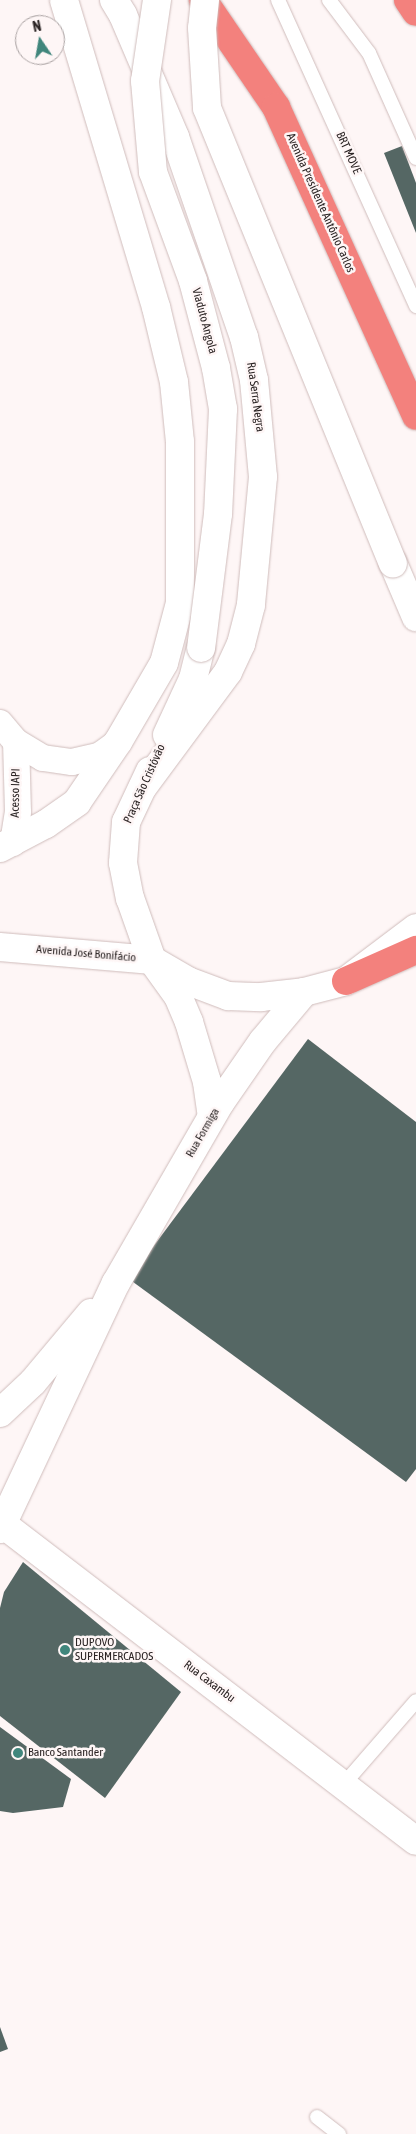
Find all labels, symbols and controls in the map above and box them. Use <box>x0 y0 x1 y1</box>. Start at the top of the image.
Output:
north arrow <box>15 15 65 65</box>
text: N <box>31 18 43 35</box>
street label: BRT MOVE <box>332 130 364 176</box>
street label: Avenida Presidente Antônio Carlos <box>283 131 357 275</box>
street label: Viaduto Angola <box>188 287 220 355</box>
street label: Rua Serra Negra <box>243 361 267 433</box>
street label: Praça São Cristóvão <box>121 742 169 826</box>
street label: Acesso IAPI <box>8 768 24 818</box>
street label: Avenida José Bonifácio <box>36 942 136 966</box>
street label: Rua Formiga <box>183 1106 223 1160</box>
place label: DUPOVO SUPERMERCADOS <box>75 1636 153 1664</box>
marker: DUPOVO SUPERMERCADOS <box>59 1644 71 1656</box>
street label: Rua Caxambu <box>180 1658 238 1706</box>
place label: Banco Santander <box>28 1746 103 1760</box>
marker: Banco Santander <box>12 1747 24 1759</box>

